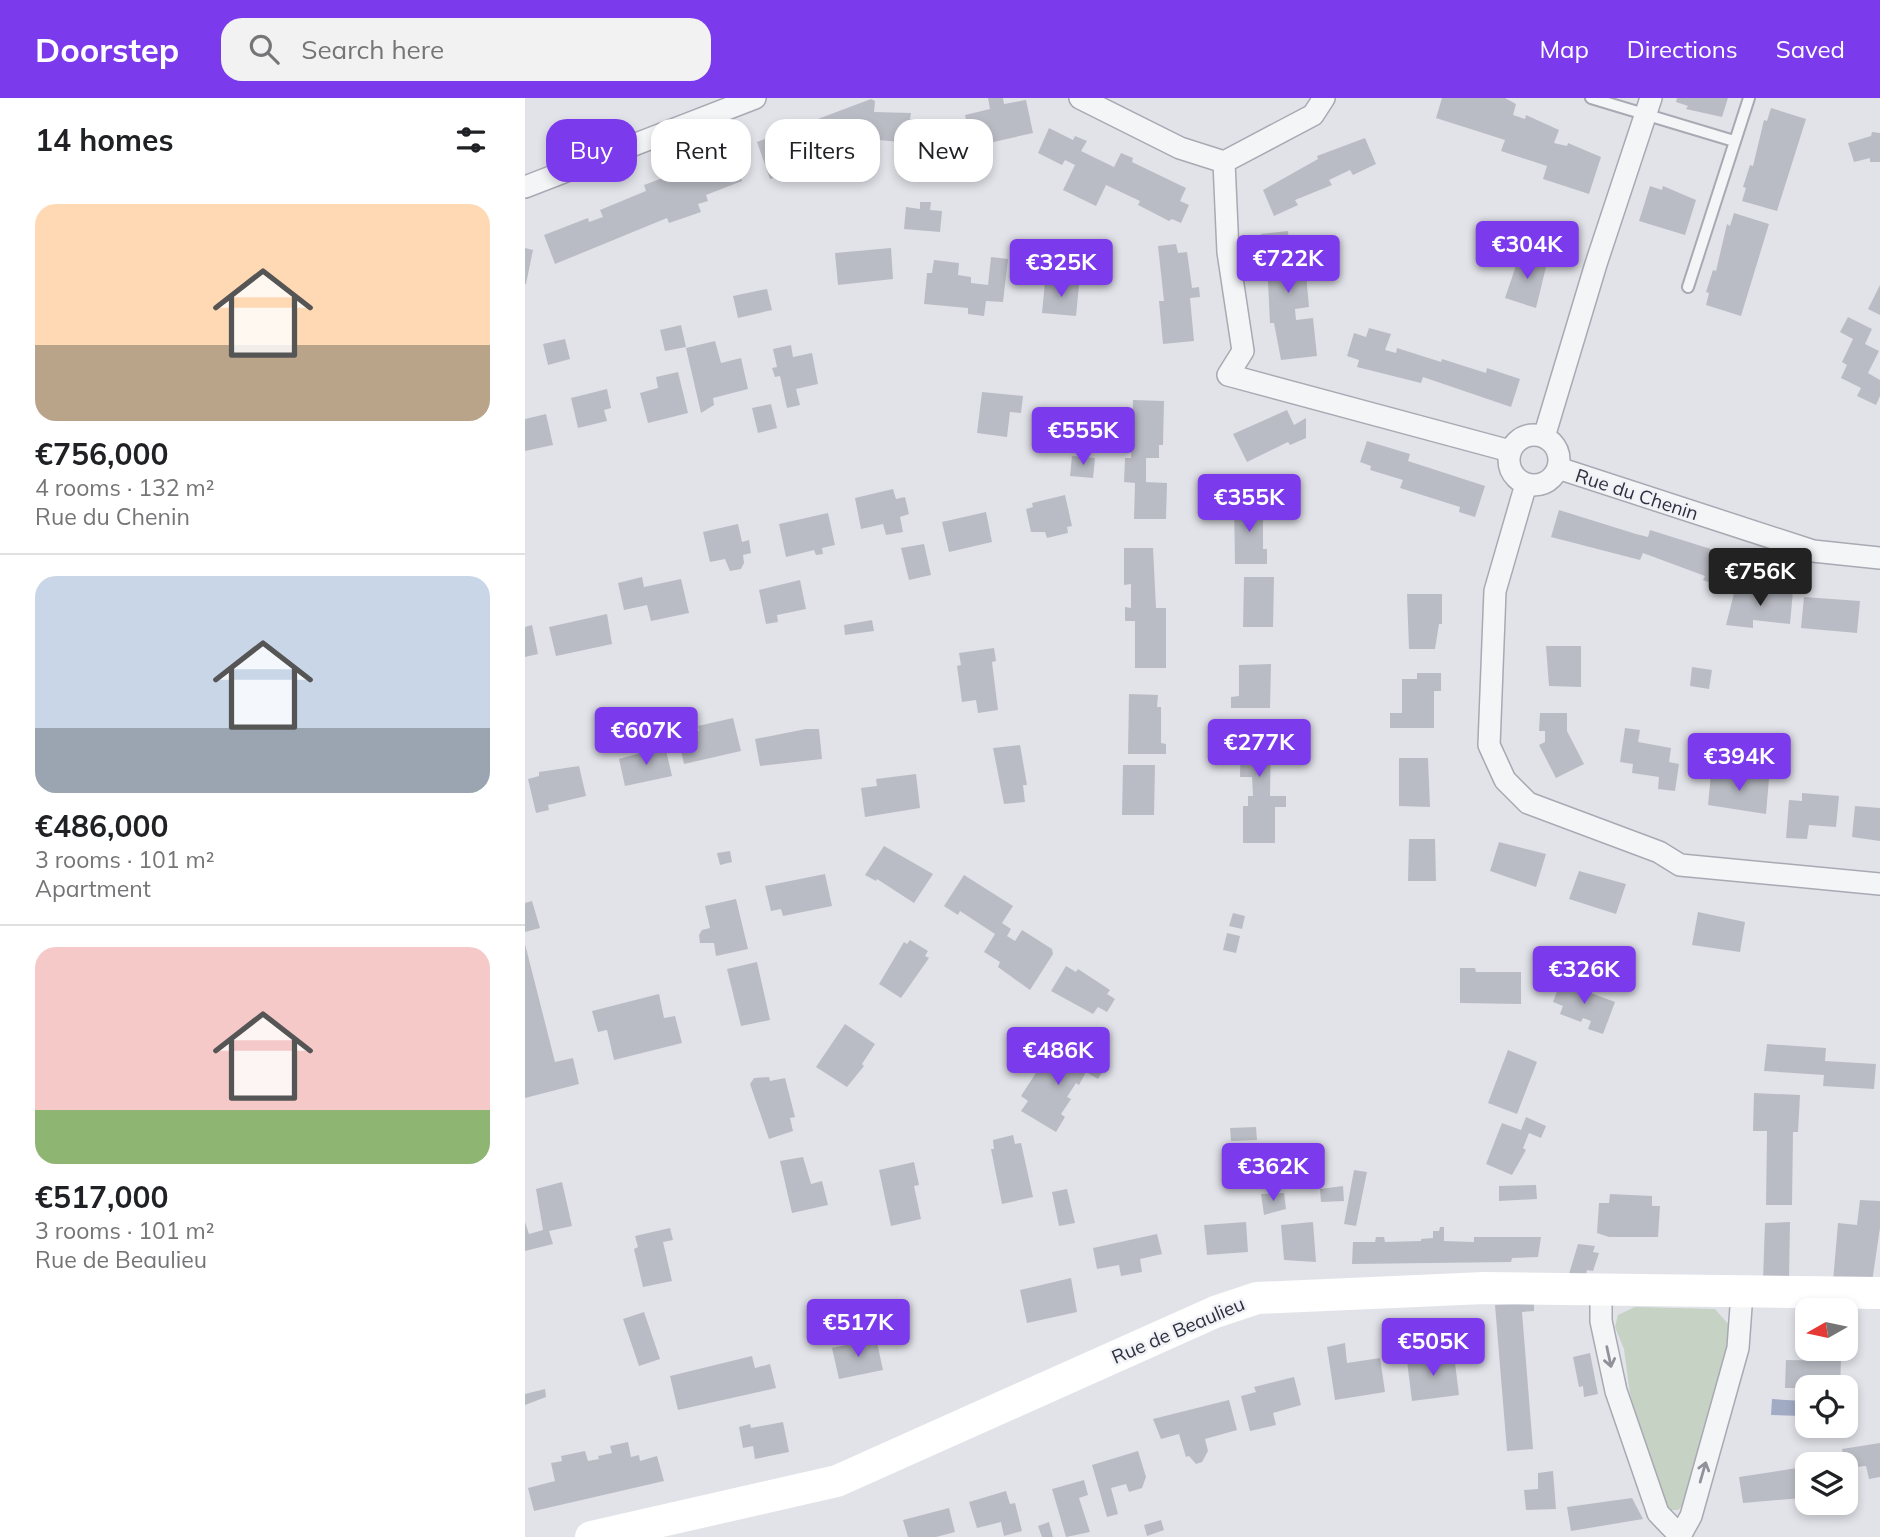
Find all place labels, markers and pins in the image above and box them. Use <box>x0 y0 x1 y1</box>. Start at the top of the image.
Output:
pin: €304K <box>1478 222 1576 281</box>
pin: €722K <box>1239 236 1337 295</box>
pin: €325K <box>1012 240 1110 299</box>
pin: €555K <box>1034 408 1132 467</box>
pin: €355K <box>1200 474 1298 534</box>
pin: €756K <box>1711 548 1809 608</box>
pin: €607K <box>597 708 695 767</box>
pin: €277K <box>1210 720 1308 779</box>
pin: €394K <box>1690 734 1788 793</box>
pin: €326K <box>1535 946 1633 1006</box>
pin: €486K <box>1009 1028 1107 1087</box>
pin: €362K <box>1224 1144 1322 1203</box>
pin: €517K <box>809 1300 907 1359</box>
pin: €505K <box>1384 1318 1482 1378</box>

